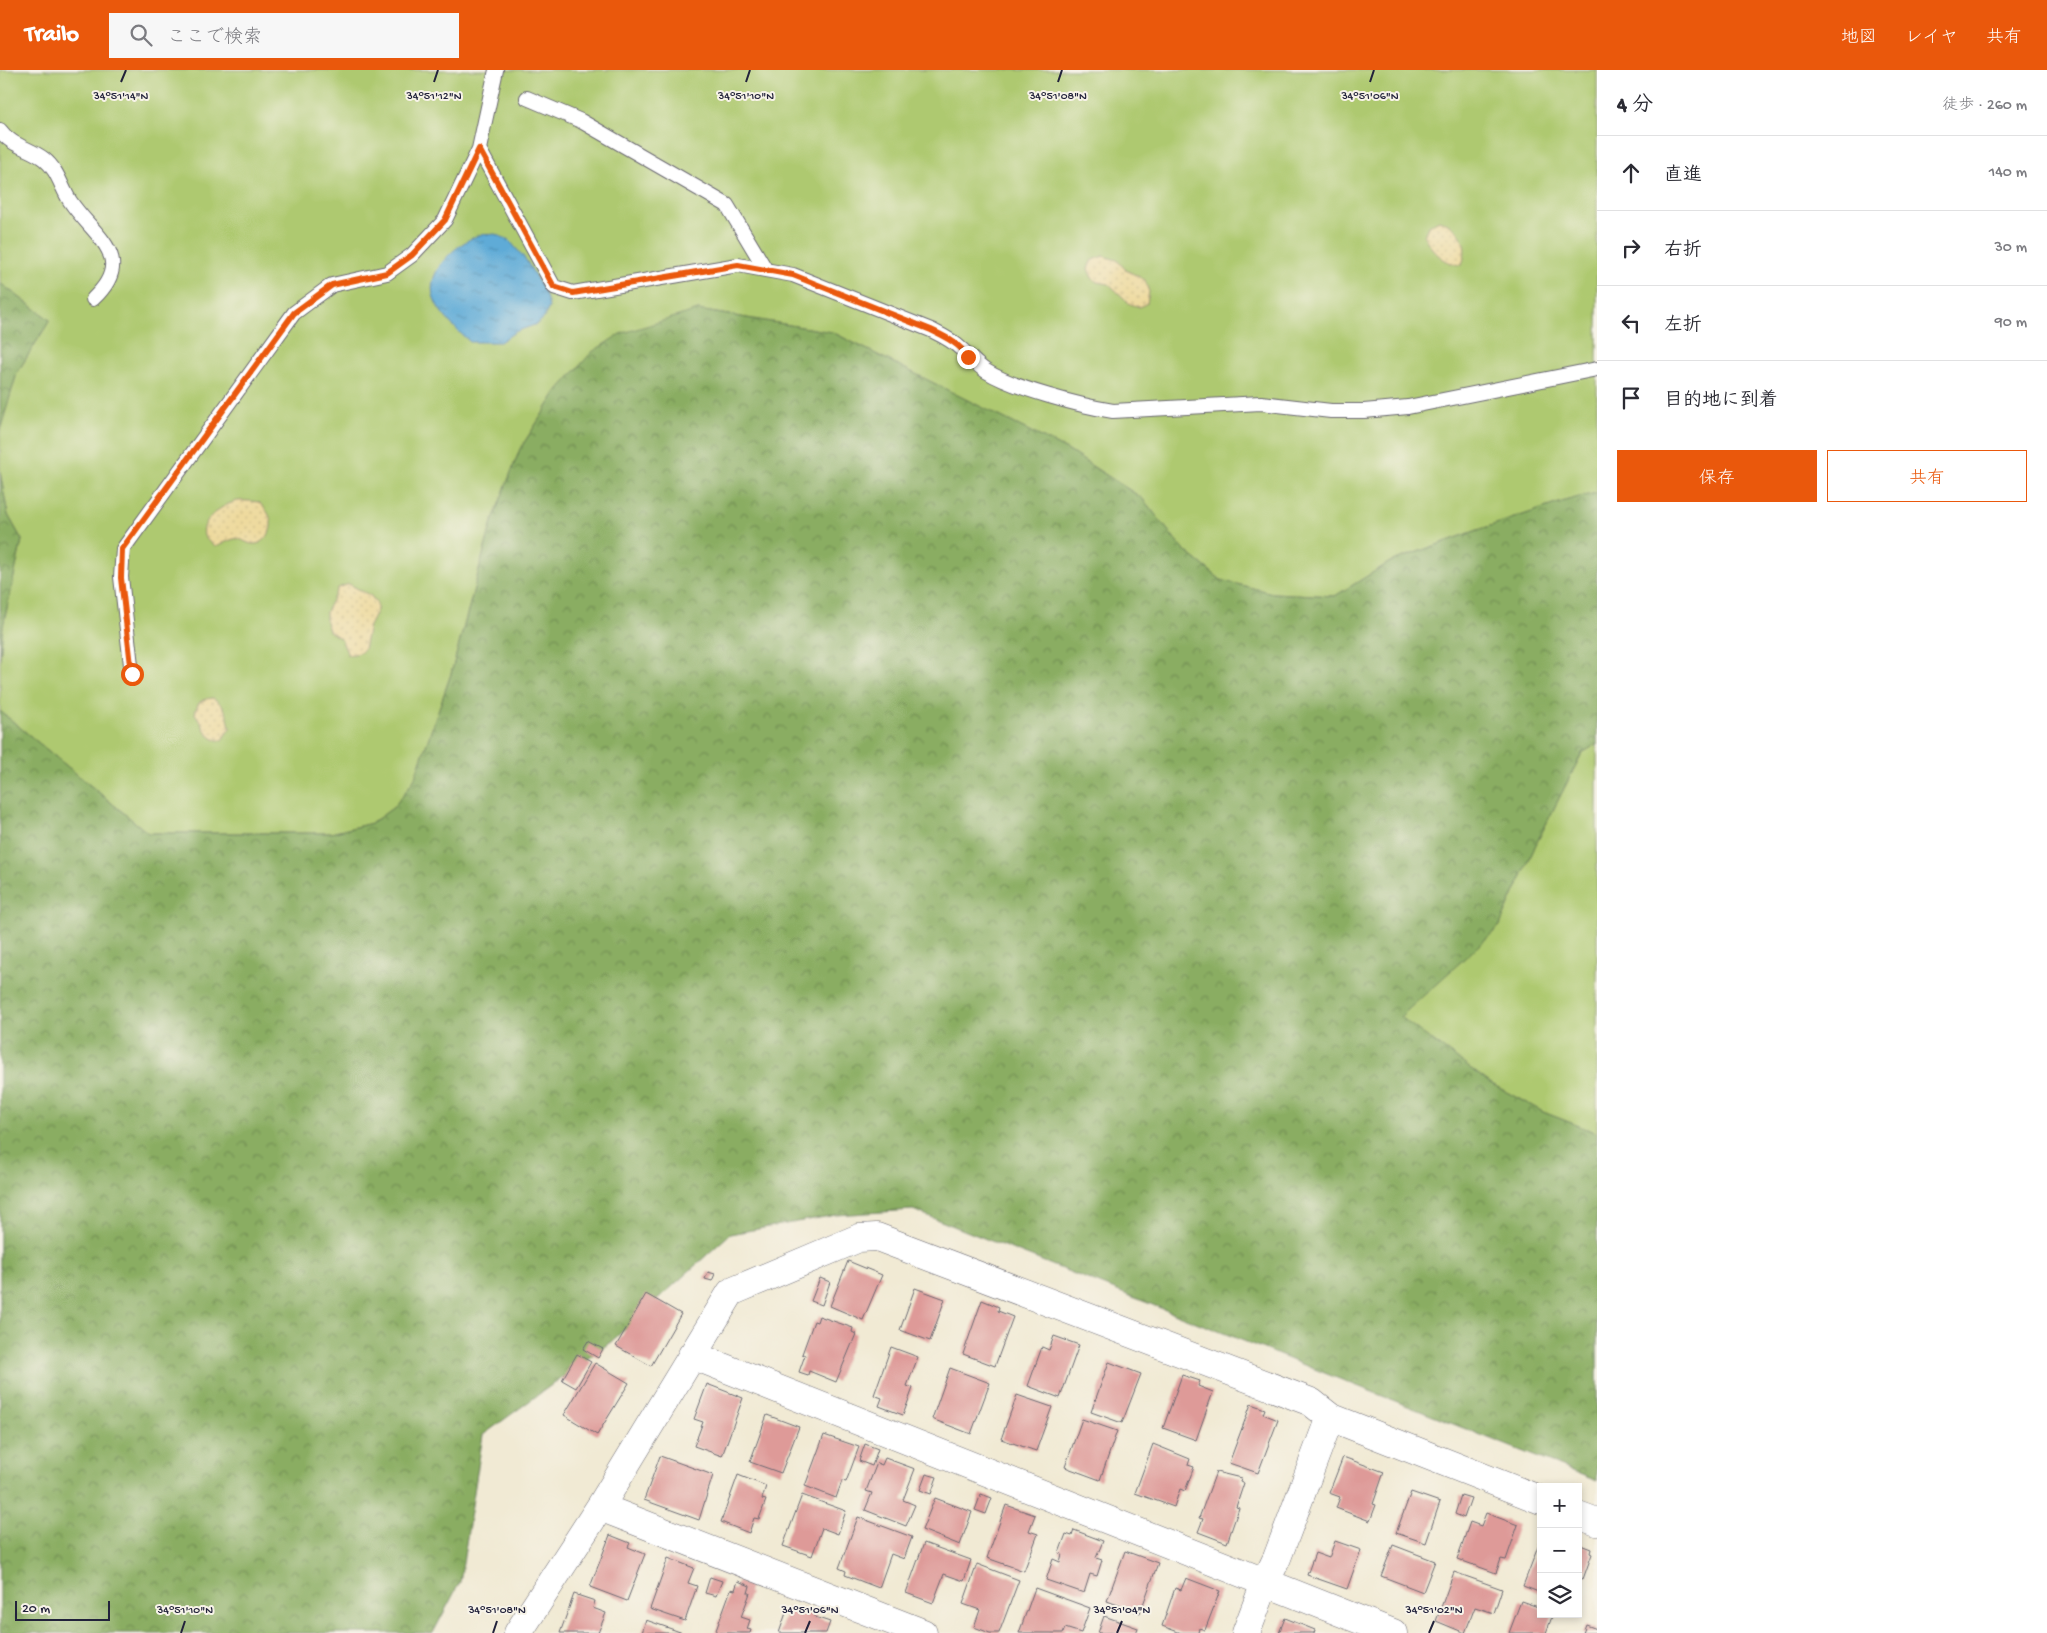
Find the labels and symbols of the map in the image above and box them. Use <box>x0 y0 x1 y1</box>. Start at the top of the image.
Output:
text: 34°51'14"N <box>93 90 149 104</box>
text: 34°51'12"N <box>405 90 462 104</box>
text: 34°51'10"N <box>717 90 774 104</box>
text: 34°51'08"N <box>1028 90 1087 104</box>
text: 34°51'06"N <box>1340 90 1399 104</box>
route end <box>957 346 980 369</box>
route start <box>121 663 144 686</box>
scale bar <box>15 1598 110 1621</box>
text: 34°51'10"N <box>156 1604 213 1618</box>
text: 34°51'08"N <box>467 1604 526 1618</box>
text: 34°51'06"N <box>780 1604 839 1618</box>
text: 34°51'04"N <box>1093 1604 1151 1618</box>
text: 34°51'02"N <box>1404 1604 1463 1618</box>

